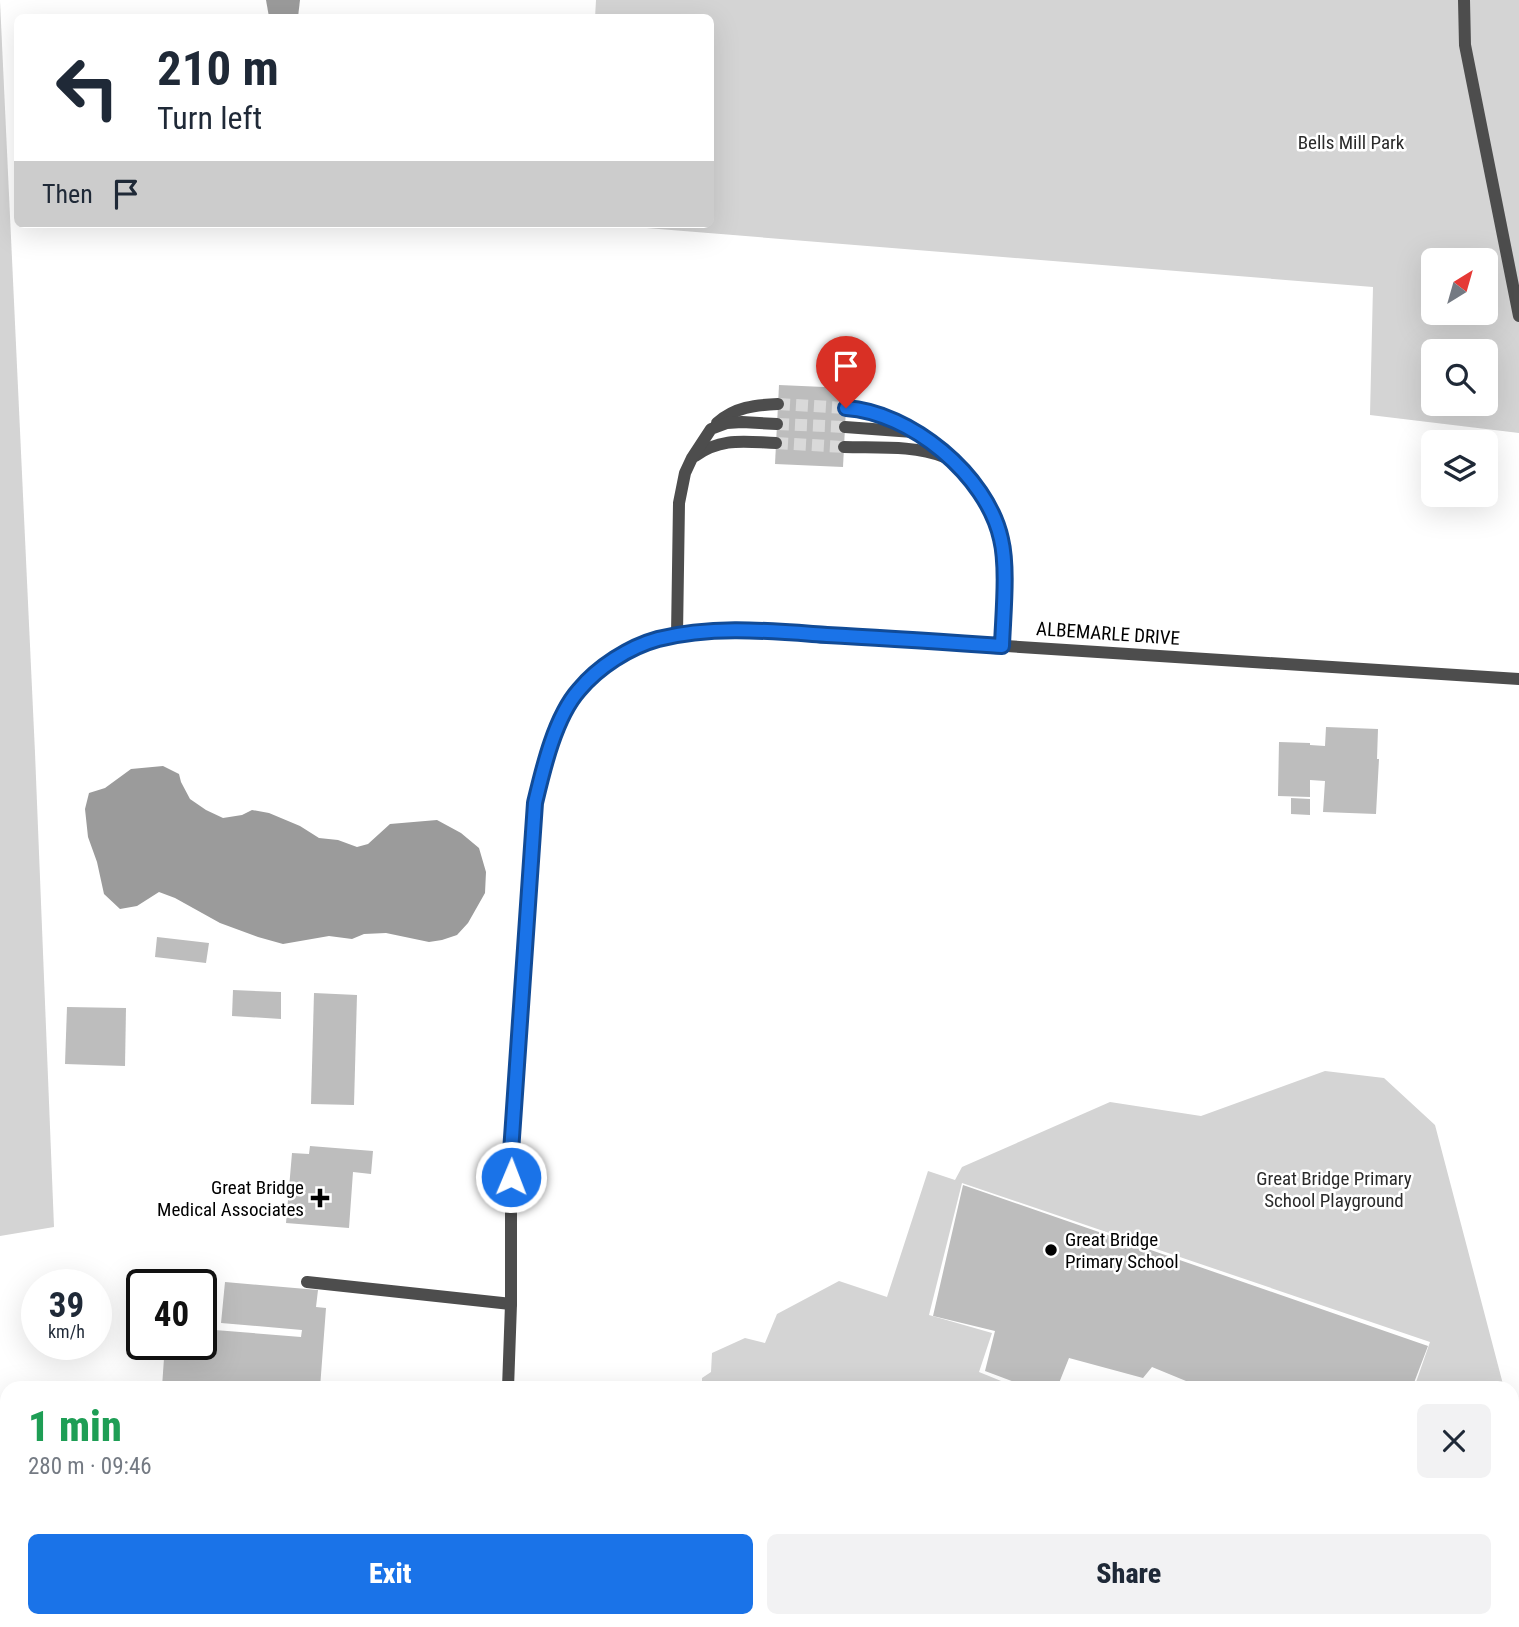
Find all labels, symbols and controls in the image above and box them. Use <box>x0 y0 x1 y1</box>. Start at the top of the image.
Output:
text: 210 m <box>157 40 279 97</box>
icon: left <box>42 42 133 133</box>
text: Turn left <box>157 99 262 137</box>
park label: Bells Mill Park <box>1298 131 1405 154</box>
icon: arrive <box>107 175 145 213</box>
text: Then <box>42 179 93 209</box>
north arrow <box>1421 248 1498 326</box>
map controls <box>1421 248 1498 507</box>
pin <box>816 336 876 408</box>
button: search <box>1421 339 1498 416</box>
icon: arrive <box>827 347 865 385</box>
button: layers <box>1421 430 1498 507</box>
street label: ALBEMARLE DRIVE <box>1035 617 1181 650</box>
position arrow <box>474 1140 548 1214</box>
park label: Great Bridge Primary School Playground <box>1256 1167 1412 1212</box>
place label: Great Bridge Medical Associates <box>157 1176 304 1221</box>
marker: Great Bridge Medical Associates <box>310 1188 330 1208</box>
place label: Great Bridge Primary School <box>1065 1228 1179 1273</box>
marker: Great Bridge Primary School <box>1043 1242 1059 1258</box>
speed limit sign: 40 <box>126 1269 217 1360</box>
text: 39 <box>49 1285 84 1326</box>
text: km/h <box>48 1321 85 1342</box>
text: 1 min <box>28 1402 122 1451</box>
button: close <box>1417 1404 1491 1478</box>
text: 280 m · 09:46 <box>28 1453 152 1480</box>
button: Exit <box>28 1534 753 1614</box>
button: Share <box>767 1534 1491 1614</box>

